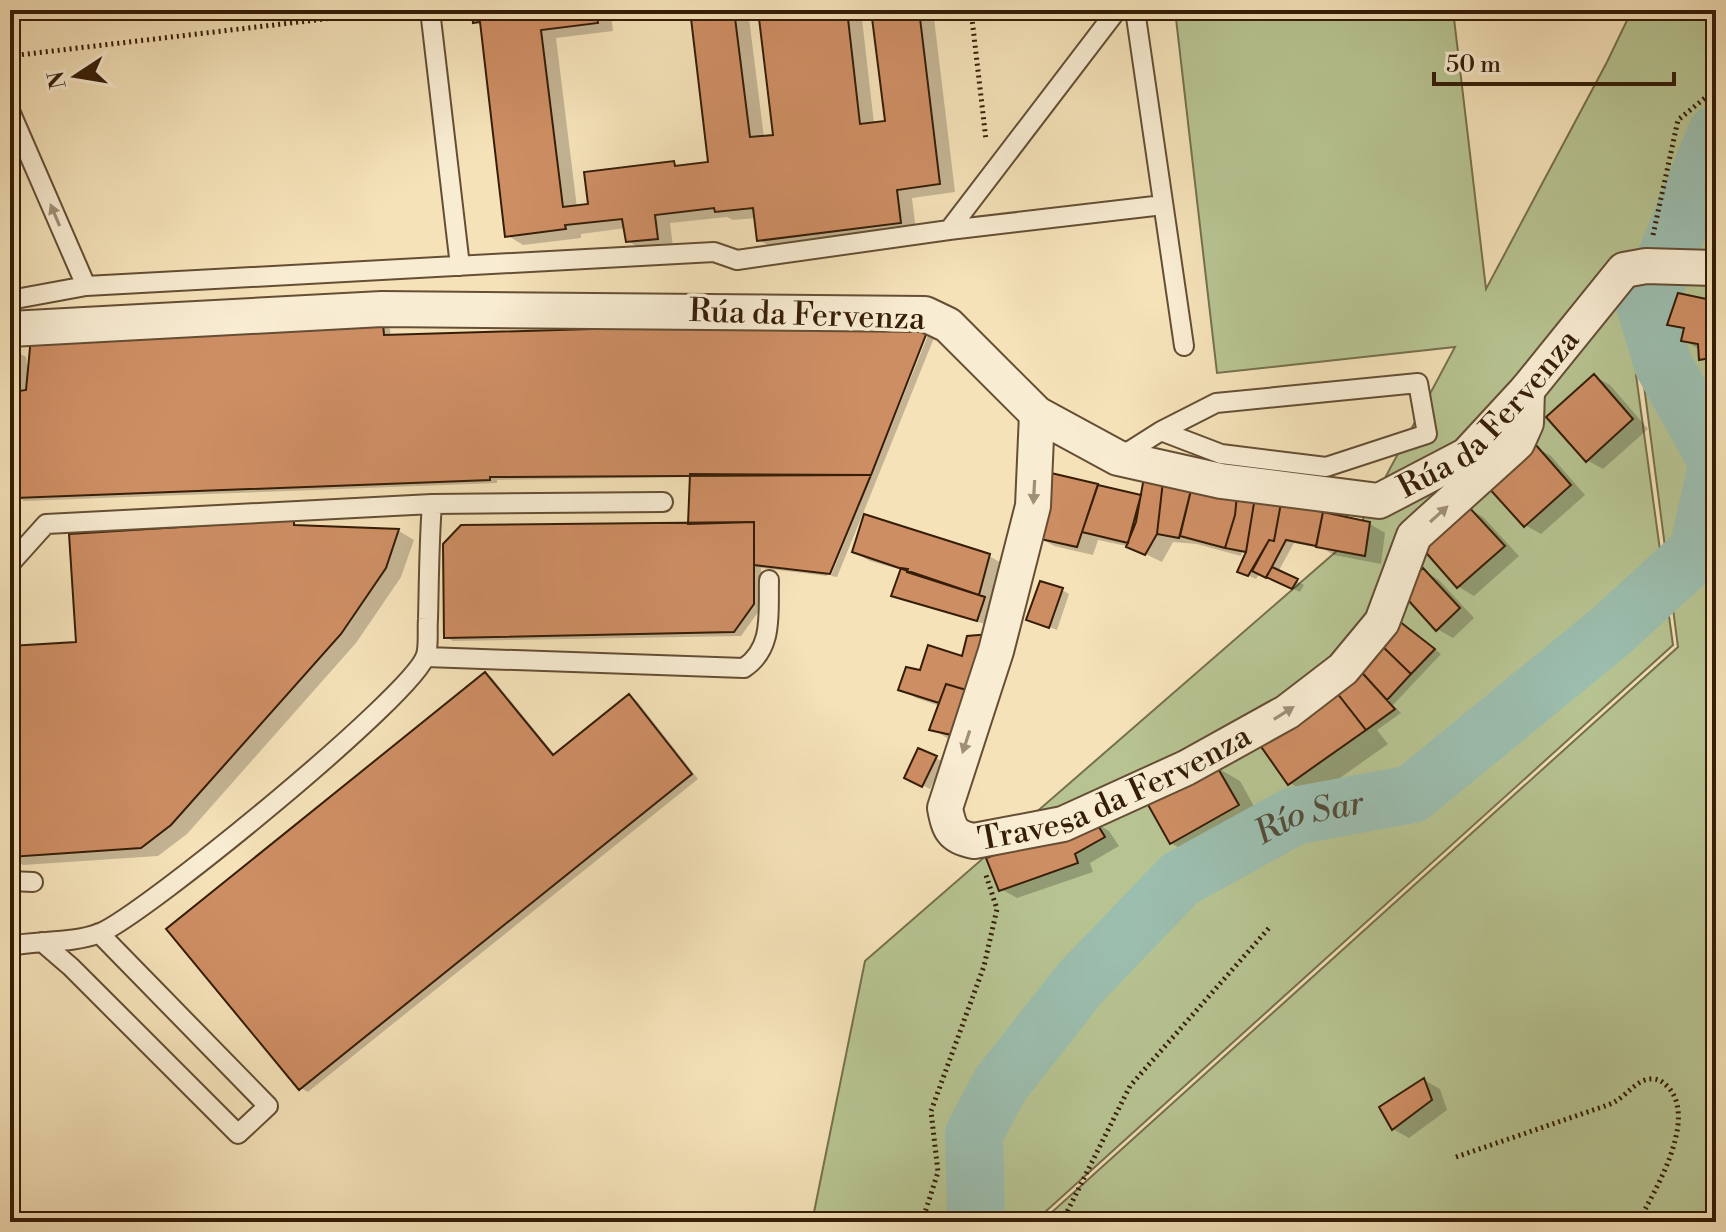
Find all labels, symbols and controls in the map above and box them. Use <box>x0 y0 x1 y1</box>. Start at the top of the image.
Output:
north arrow <box>36 36 116 116</box>
scale bar <box>1434 36 1674 86</box>
text: 50 m <box>1446 50 1501 80</box>
text: N <box>43 68 73 91</box>
one-way arrow <box>49 203 62 227</box>
street label: Rúa da Fervenza <box>688 291 927 339</box>
street label: Rúa da Fervenza <box>1391 320 1589 508</box>
one-way arrow <box>1027 480 1040 505</box>
one-way arrow <box>1428 506 1448 523</box>
one-way arrow <box>1273 706 1294 721</box>
street label: Travesa da Fervenza <box>975 716 1259 860</box>
one-way arrow <box>959 731 971 755</box>
water label: Río Sar <box>1246 782 1368 855</box>

